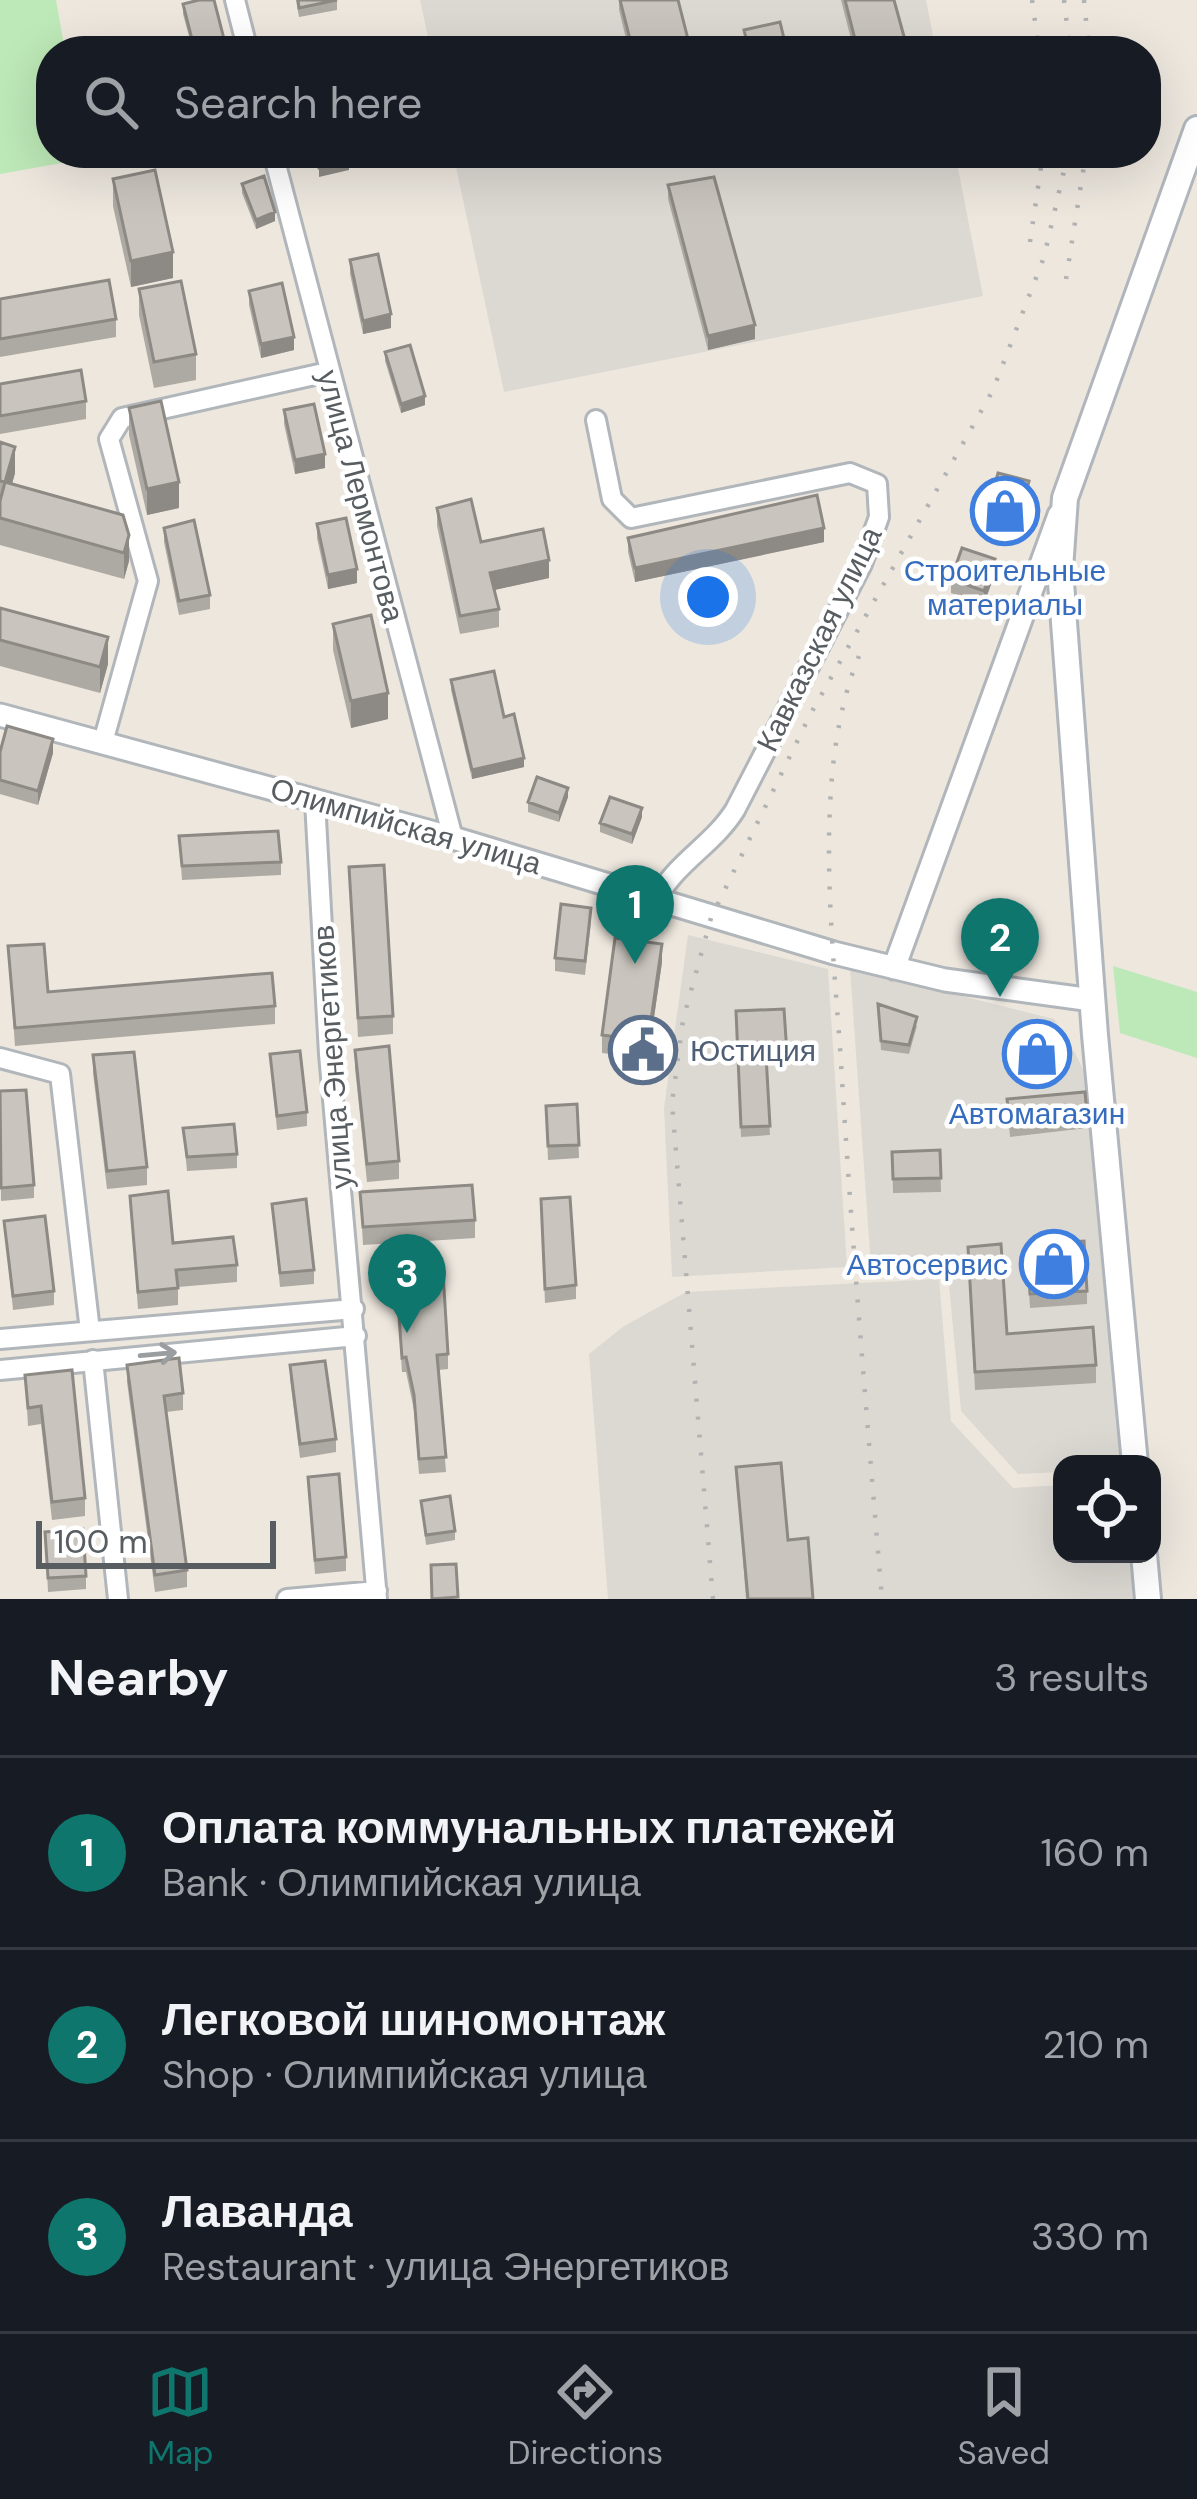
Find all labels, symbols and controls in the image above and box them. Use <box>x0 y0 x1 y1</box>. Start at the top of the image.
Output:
search box <box>36 36 1161 168</box>
icon: search <box>78 69 144 135</box>
text: Search here <box>174 73 422 132</box>
street label: улица Лермонтова <box>309 365 414 627</box>
shop icon: Строительные материалы <box>970 476 1040 546</box>
street label: Кавказская улица <box>748 520 891 758</box>
place label: Строительные материалы <box>904 551 1106 624</box>
your location <box>678 567 738 627</box>
street label: Олимпийская улица <box>266 769 546 883</box>
pin: 1 <box>596 865 674 964</box>
pin: 2 <box>961 898 1039 997</box>
street label: улица Энергетиков <box>303 924 361 1190</box>
public building icon: Юстиция <box>608 1015 678 1085</box>
shop icon: Автомагазин <box>1002 1019 1072 1089</box>
place label: Юстиция <box>690 1031 816 1070</box>
place label: Автомагазин <box>949 1094 1125 1133</box>
shop icon: Автосервис <box>1019 1229 1089 1299</box>
pin: 3 <box>368 1234 446 1333</box>
place label: Автосервис <box>847 1245 1008 1284</box>
one-way arrow <box>138 1342 177 1365</box>
map controls <box>1053 1455 1161 1563</box>
button: locate <box>1053 1455 1161 1563</box>
scale bar <box>36 1515 276 1568</box>
text: 100 m <box>54 1520 148 1563</box>
text: Nearby <box>48 1644 229 1711</box>
text: 3 results <box>994 1652 1149 1703</box>
text: Оплата коммунальных платежей <box>162 1798 896 1857</box>
text: 1 <box>80 1827 94 1878</box>
text: 160 m <box>1041 1827 1149 1878</box>
text: Bank · Олимпийская улица <box>162 1857 641 1908</box>
text: Легковой шиномонтаж <box>162 1990 665 2049</box>
text: 2 <box>76 2019 98 2070</box>
text: 210 m <box>1043 2019 1149 2070</box>
text: Shop · Олимпийская улица <box>162 2049 647 2100</box>
text: Лаванда <box>162 2182 353 2241</box>
text: 3 <box>75 2211 99 2262</box>
text: 330 m <box>1031 2211 1149 2262</box>
text: Restaurant · улица Энергетиков <box>162 2241 729 2292</box>
tab: Map <box>147 2359 214 2474</box>
tab: Directions <box>508 2359 663 2474</box>
tab: Saved <box>957 2359 1050 2474</box>

